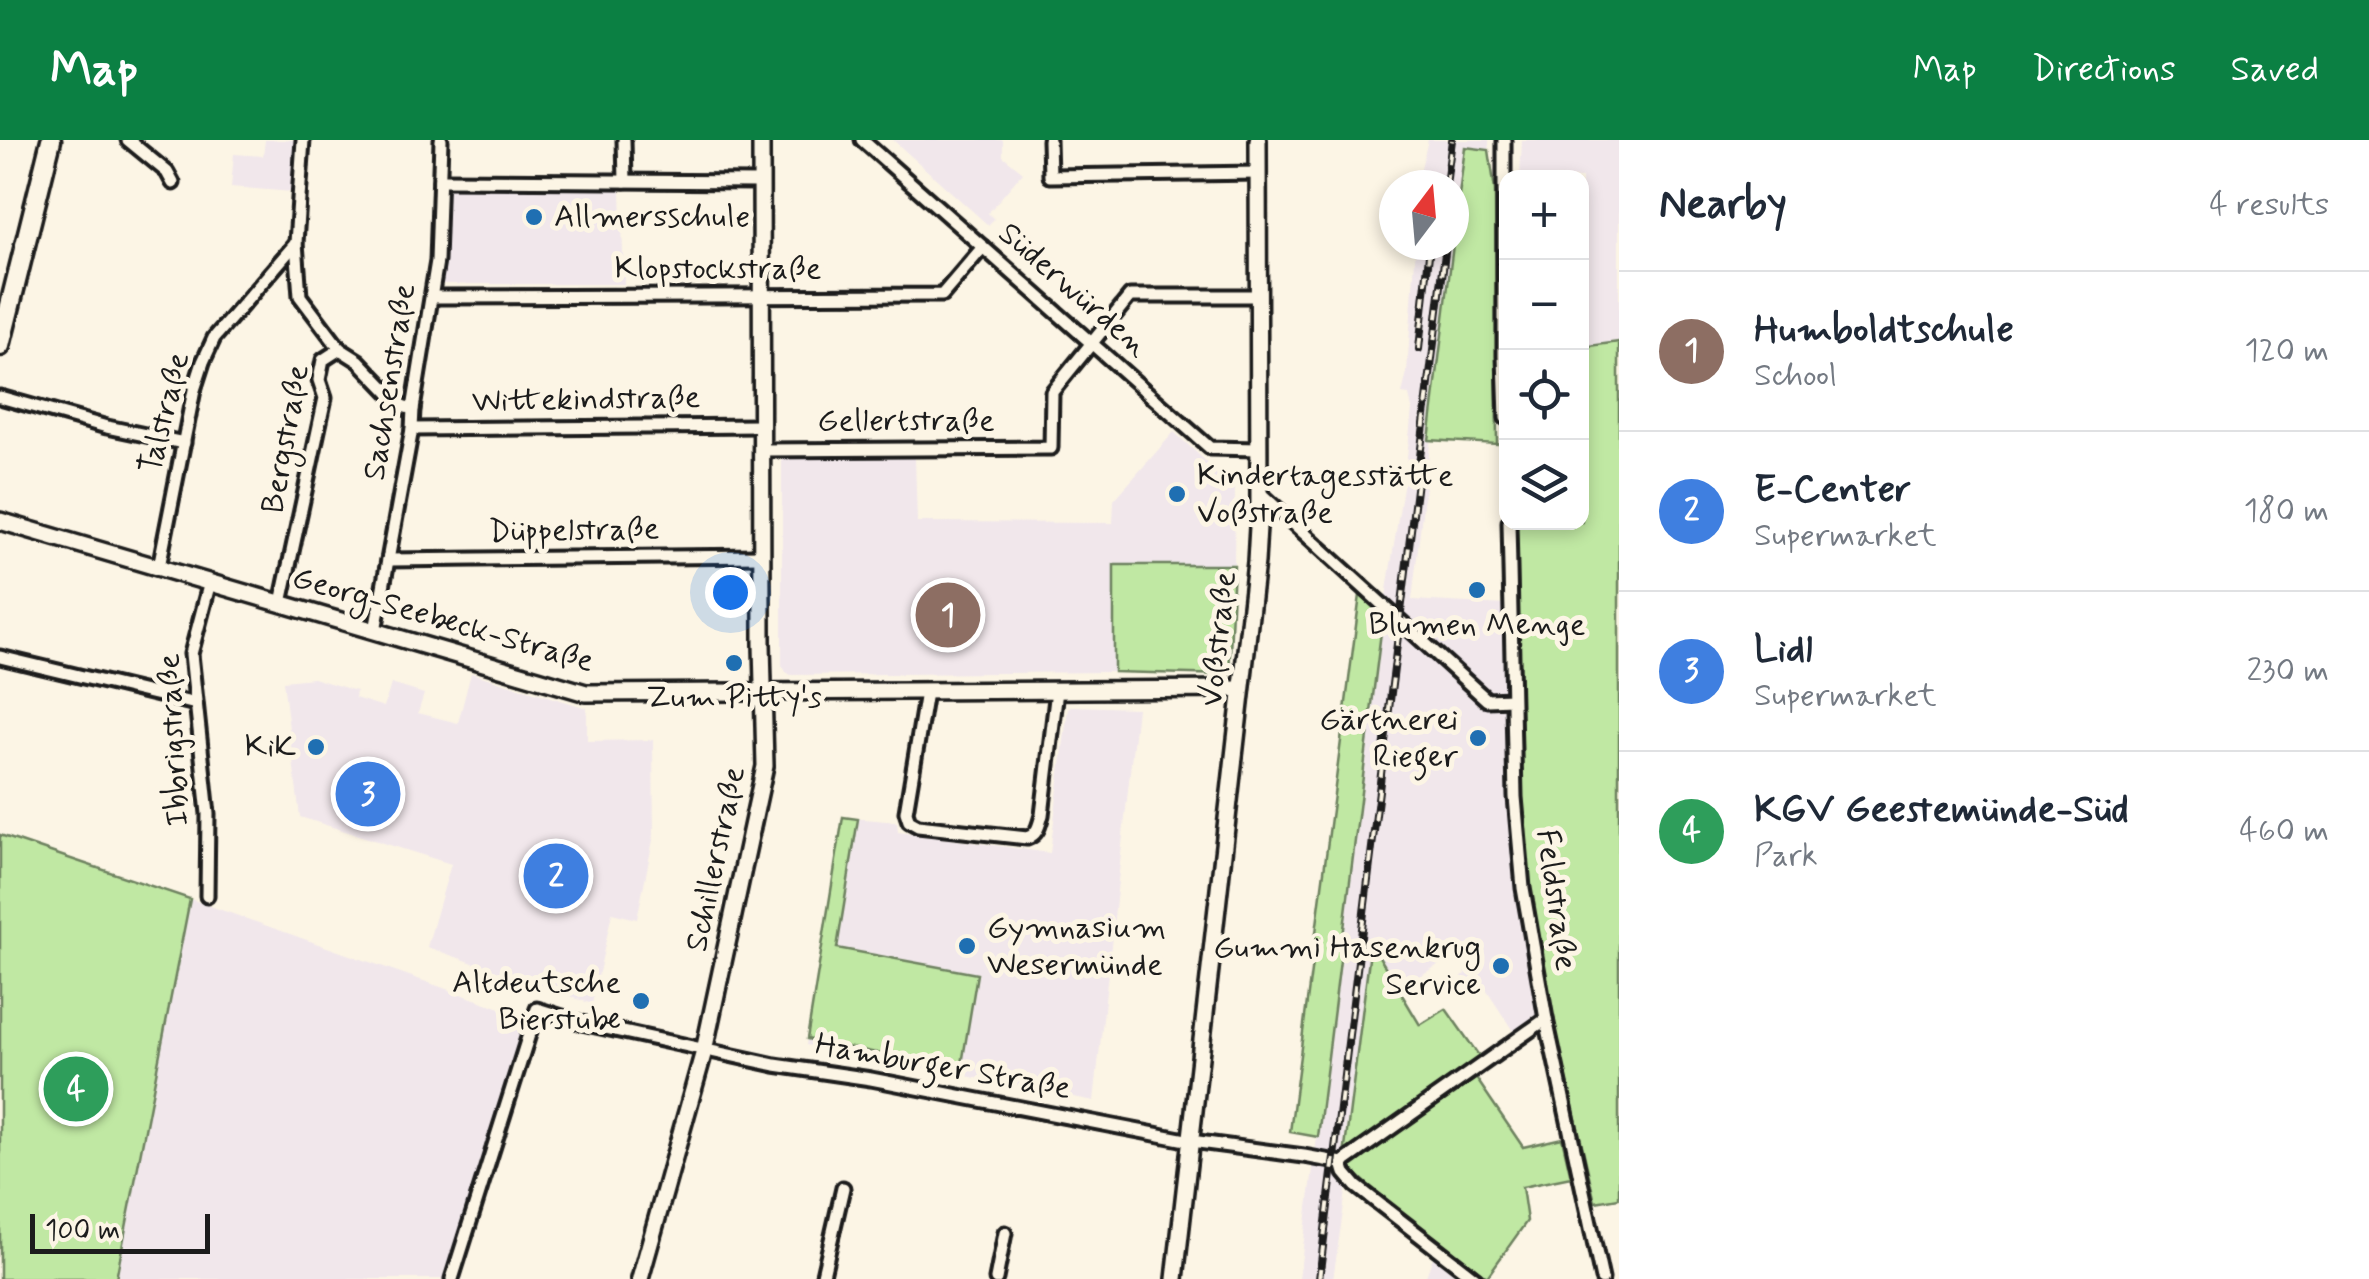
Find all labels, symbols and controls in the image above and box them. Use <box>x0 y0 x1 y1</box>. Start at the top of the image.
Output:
text: Map <box>50 39 138 102</box>
text: Map <box>1913 47 1977 93</box>
text: Directions <box>2032 47 2176 93</box>
text: Saved <box>2231 47 2319 93</box>
north arrow <box>1379 170 1469 260</box>
map controls <box>1499 170 1589 530</box>
button: + <box>1499 170 1589 260</box>
text: Nearby <box>1659 178 1787 233</box>
text: 4 results <box>2209 184 2329 226</box>
place label: Allmersschule <box>554 196 750 238</box>
marker: Allmersschule <box>523 206 545 228</box>
street label: Süderwürden <box>989 213 1157 367</box>
street label: Klopstockstraße <box>614 248 822 290</box>
button: − <box>1499 260 1589 350</box>
street label: Sachsenstraße <box>354 281 426 483</box>
text: Humboldtschule <box>1754 306 2014 355</box>
text: 1 <box>1684 330 1699 372</box>
text: 120 m <box>2244 330 2329 372</box>
street label: Talstraße <box>130 348 200 478</box>
button: locate <box>1499 350 1589 440</box>
text: School <box>1754 355 1837 397</box>
street label: Bergstraße <box>252 361 322 517</box>
street label: Wittekindstraße <box>471 377 701 423</box>
street label: Gellertstraße <box>817 400 995 442</box>
button: layers <box>1499 440 1589 530</box>
place label: Kindertagesstätte Voßstraße <box>1197 455 1453 534</box>
text: E-Center <box>1754 466 1911 515</box>
marker: Kindertagesstätte Voßstraße <box>1166 483 1188 505</box>
text: 2 <box>1684 490 1699 532</box>
text: 180 m <box>2244 490 2329 532</box>
street label: Düppelstraße <box>488 509 660 553</box>
text: Supermarket <box>1754 515 1937 557</box>
street label: Georg-Seebeck-Straße <box>287 557 599 685</box>
your location <box>705 567 756 618</box>
street label: Voßstraße <box>1191 569 1247 709</box>
pin: 1 <box>916 578 980 652</box>
marker: Blumen Menge <box>1466 579 1488 601</box>
place label: Blumen Menge <box>1369 604 1585 646</box>
text: Lidl <box>1754 626 1813 675</box>
text: 3 <box>1684 650 1699 692</box>
text: 230 m <box>2246 650 2329 692</box>
street label: Ibbrigstraße <box>148 652 200 828</box>
marker: Zum Pitty's <box>723 652 745 674</box>
text: Supermarket <box>1754 675 1937 717</box>
place label: Zum Pitty's <box>646 677 822 719</box>
place label: Gärtnerei Rieger <box>1319 699 1458 781</box>
place label: KiK <box>245 726 296 768</box>
marker: Gärtnerei Rieger <box>1467 727 1489 749</box>
marker: KiK <box>305 736 327 758</box>
pin: 3 <box>336 756 400 832</box>
street label: Schillerstraße <box>676 763 756 955</box>
text: KGV Geestemünde-Süd <box>1754 786 2129 835</box>
text: 4 <box>1682 810 1701 852</box>
text: 460 m <box>2239 810 2329 852</box>
street label: Feldstraße <box>1525 827 1587 973</box>
text: Park <box>1754 835 1818 877</box>
pin: 2 <box>524 838 588 914</box>
place label: Gymnasium Wesermünde <box>987 907 1166 986</box>
place label: Gummi Hasenkrug Service <box>1213 927 1481 1006</box>
marker: Gymnasium Wesermünde <box>956 935 978 957</box>
marker: Gummi Hasenkrug Service <box>1490 955 1512 977</box>
place label: Altdeutsche Bierstube <box>452 962 621 1041</box>
marker: Altdeutsche Bierstube <box>630 990 652 1012</box>
street label: Hamburger Straße <box>811 1024 1074 1113</box>
pin: 4 <box>44 1052 108 1126</box>
scale bar <box>30 1209 210 1254</box>
text: 100 m <box>45 1213 120 1250</box>

